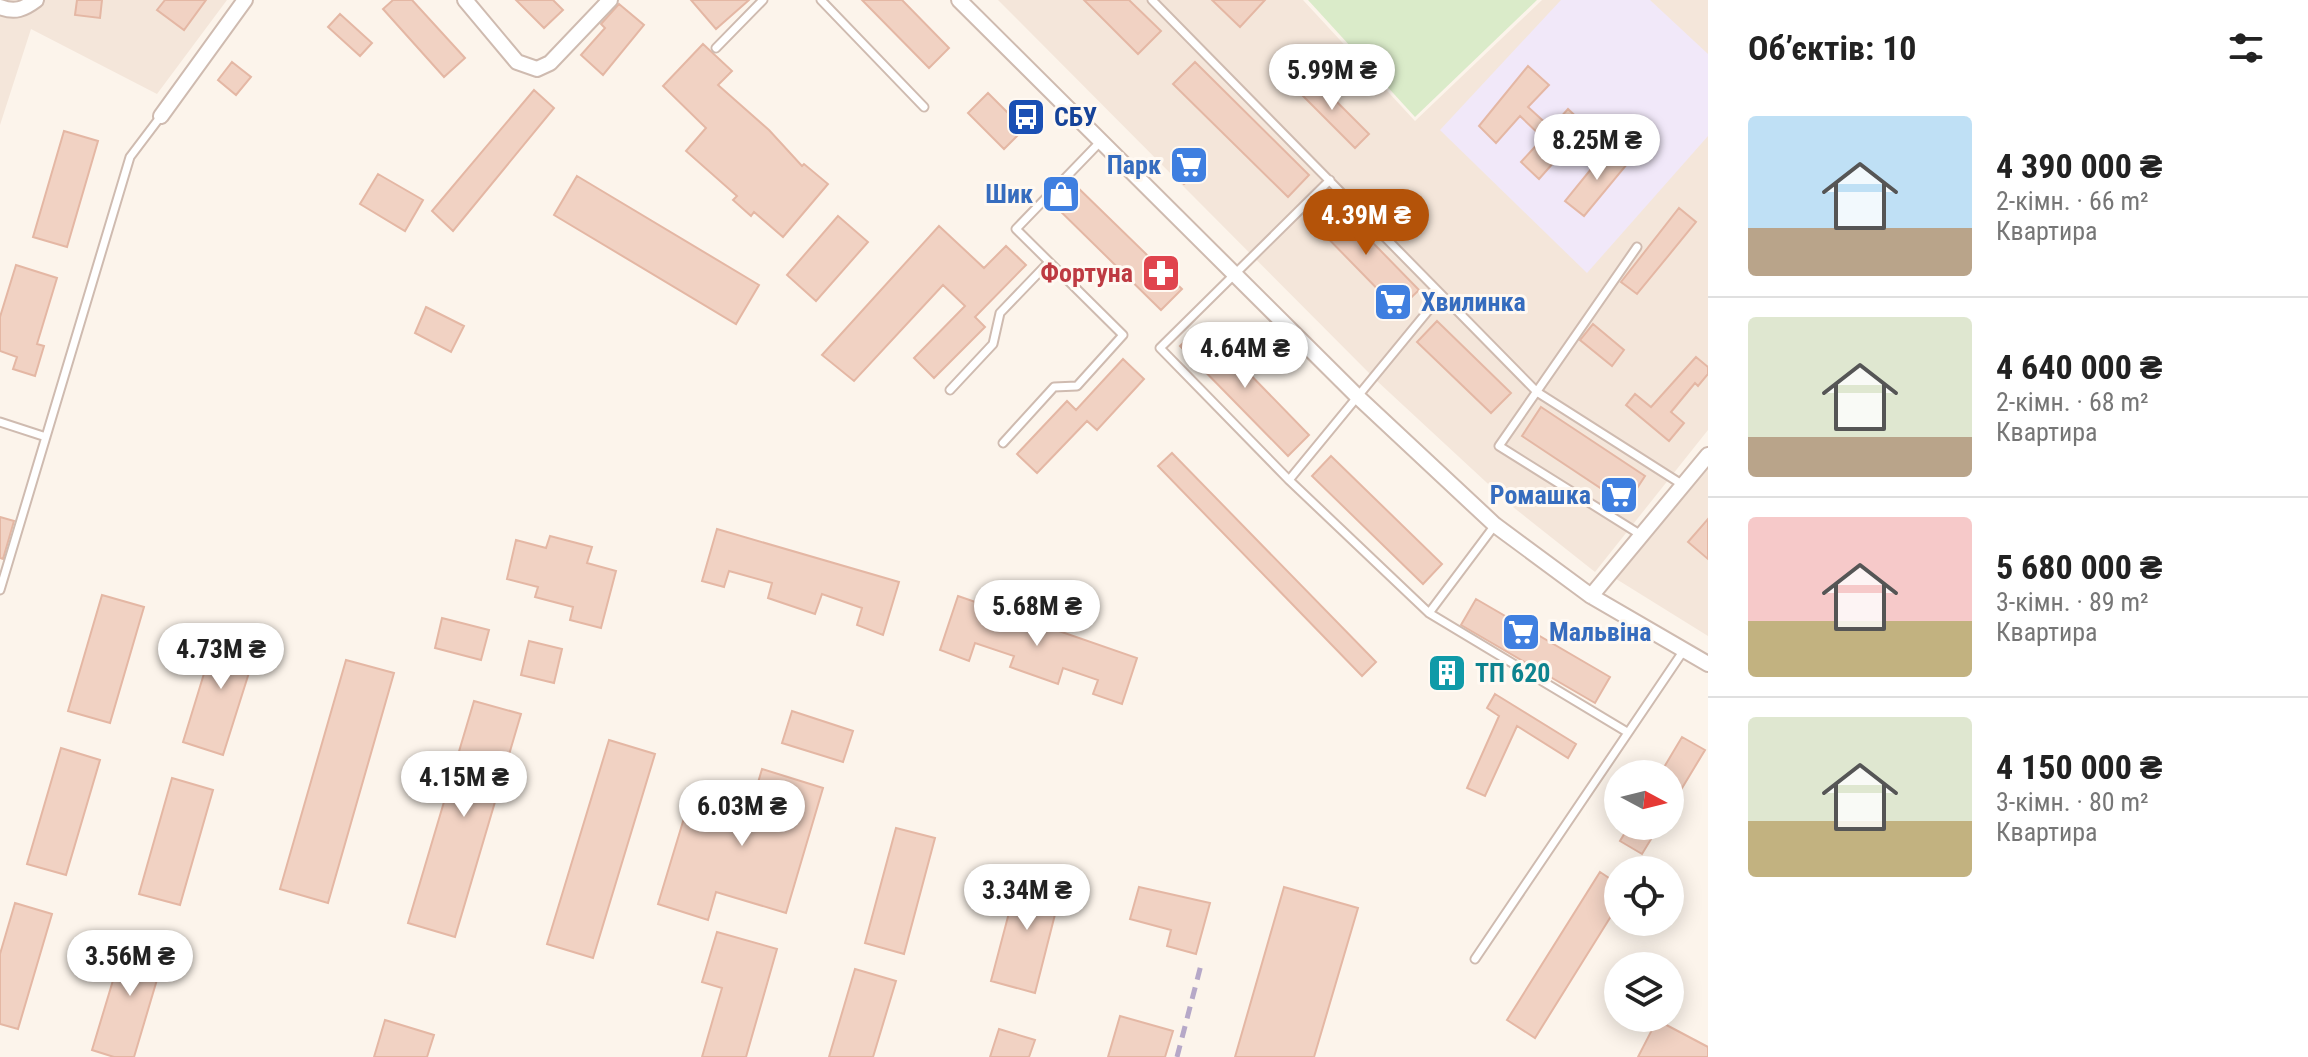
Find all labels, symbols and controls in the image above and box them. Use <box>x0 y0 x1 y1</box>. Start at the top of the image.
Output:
icon: filters <box>2224 26 2268 70</box>
text: Об’єктів: 10 <box>1748 28 1917 68</box>
pin: 5.99M ₴ <box>1258 44 1406 112</box>
text: 5.99M ₴ <box>1287 55 1377 85</box>
bus stop icon: СБУ <box>1005 96 1047 138</box>
place label: СБУ <box>1054 102 1097 132</box>
pin: 8.25M ₴ <box>1523 114 1671 182</box>
text: 8.25M ₴ <box>1552 125 1642 155</box>
supermarket icon: Парк <box>1168 144 1210 186</box>
text: 4 390 000 ₴ <box>1996 146 2162 186</box>
icon: home <box>1812 148 1908 244</box>
place label: Парк <box>1107 150 1161 180</box>
shop icon: Шик <box>1040 173 1082 215</box>
place label: Шик <box>985 179 1033 209</box>
text: 2-кімн. · 66 m² <box>1996 186 2149 216</box>
pin: 4.39M ₴ <box>1292 189 1440 257</box>
text: 4.39M ₴ <box>1321 200 1411 230</box>
text: Квартира <box>1996 216 2098 246</box>
pharmacy icon: Фортуна <box>1140 252 1182 294</box>
place label: Фортуна <box>1040 258 1133 288</box>
supermarket icon: Хвилинка <box>1372 281 1414 323</box>
place label: Хвилинка <box>1421 287 1526 317</box>
pin: 4.64M ₴ <box>1171 322 1319 390</box>
text: 4.64M ₴ <box>1200 333 1290 363</box>
text: 4 640 000 ₴ <box>1996 347 2162 387</box>
icon: home <box>1812 349 1908 445</box>
text: 2-кімн. · 68 m² <box>1996 387 2149 417</box>
text: Квартира <box>1996 417 2098 447</box>
supermarket icon: Ромашка <box>1598 474 1640 516</box>
place label: Ромашка <box>1490 480 1591 510</box>
text: 5 680 000 ₴ <box>1996 547 2162 587</box>
icon: home <box>1812 549 1908 645</box>
pin: 5.68M ₴ <box>963 580 1111 648</box>
text: 3-кімн. · 89 m² <box>1996 587 2149 617</box>
text: 5.68M ₴ <box>992 591 1082 621</box>
supermarket icon: Мальвіна <box>1500 611 1542 653</box>
place label: Мальвіна <box>1549 617 1652 647</box>
text: Квартира <box>1996 617 2098 647</box>
pin: 4.73M ₴ <box>147 623 295 691</box>
text: 4.73M ₴ <box>176 634 266 664</box>
building icon: ТП 620 <box>1426 652 1468 694</box>
place label: ТП 620 <box>1475 658 1551 688</box>
text: 4 150 000 ₴ <box>1996 747 2162 787</box>
icon: home <box>1812 749 1908 845</box>
pin: 4.15M ₴ <box>390 751 538 819</box>
north arrow <box>1604 760 1684 840</box>
map controls <box>1604 760 1684 1032</box>
text: 4.15M ₴ <box>419 762 509 792</box>
pin: 6.03M ₴ <box>668 780 816 848</box>
text: 3-кімн. · 80 m² <box>1996 787 2149 817</box>
text: 6.03M ₴ <box>697 791 787 821</box>
text: Квартира <box>1996 817 2098 847</box>
button: locate <box>1604 856 1684 936</box>
pin: 3.34M ₴ <box>953 864 1101 932</box>
text: 3.34M ₴ <box>982 875 1072 905</box>
pin: 3.56M ₴ <box>56 930 204 998</box>
text: 3.56M ₴ <box>85 941 175 971</box>
button: layers <box>1604 952 1684 1032</box>

